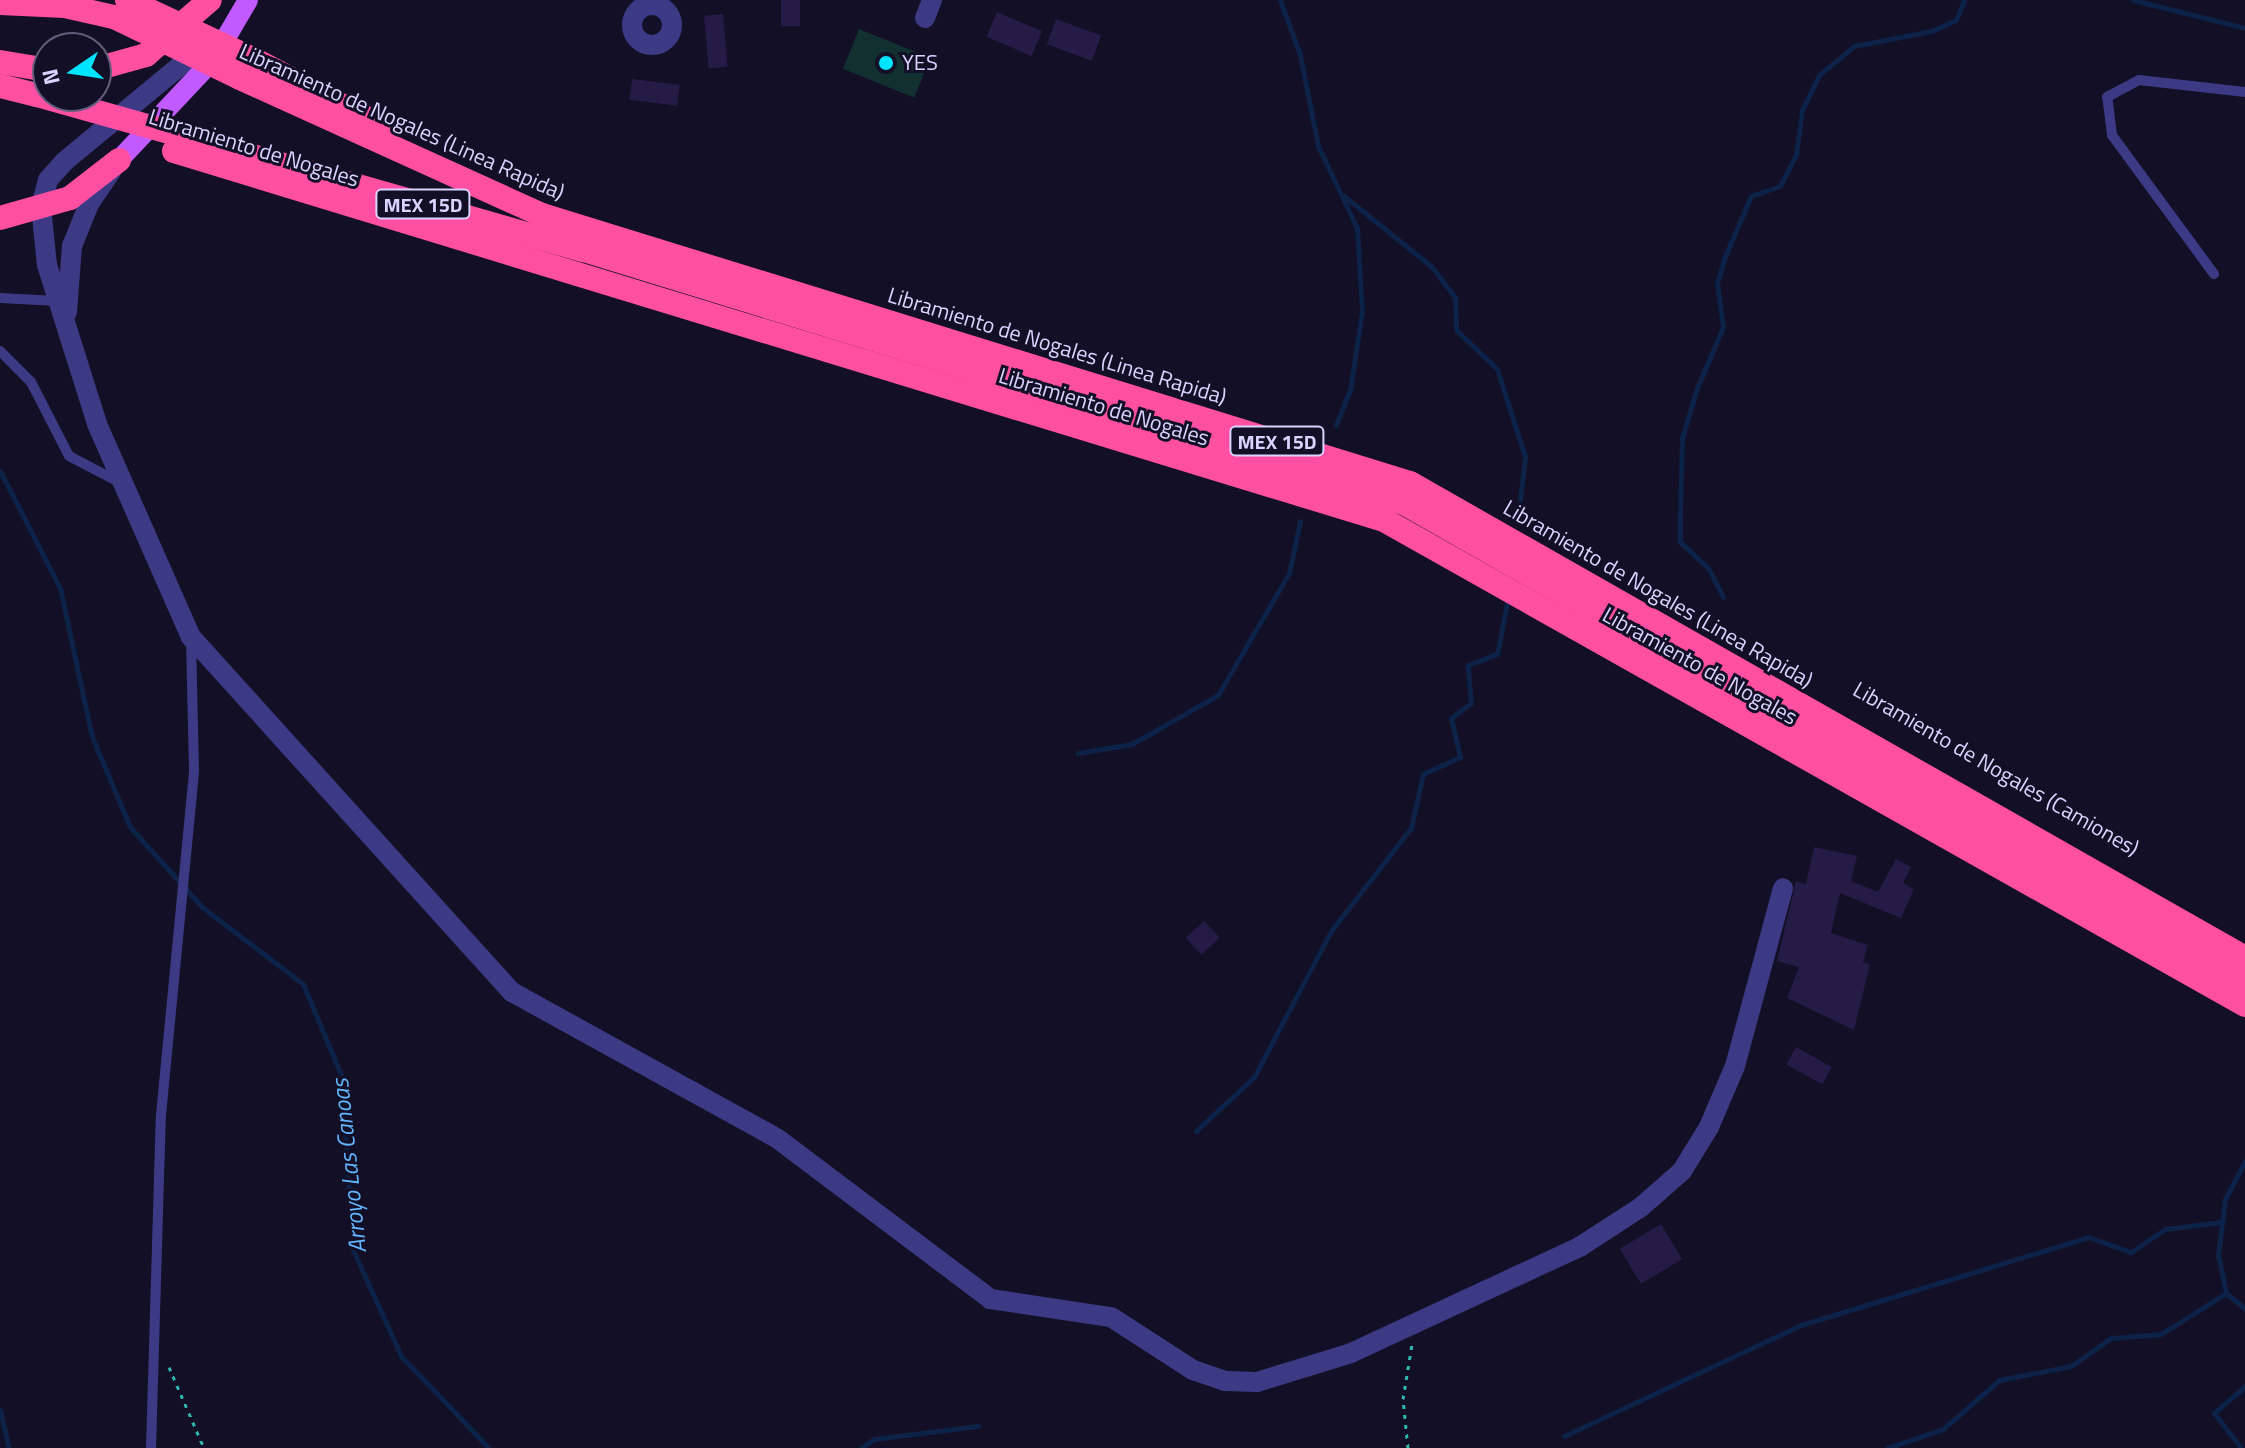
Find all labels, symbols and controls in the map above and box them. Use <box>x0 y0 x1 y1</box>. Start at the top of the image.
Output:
north arrow <box>32 32 112 112</box>
street label: Libramiento de Nogales (Linea Rapida) <box>235 38 569 206</box>
place label: YES <box>902 50 938 76</box>
marker: YES <box>877 54 895 72</box>
text: N <box>32 66 69 88</box>
street label: Libramiento de Nogales <box>146 103 362 193</box>
road number: MEX 15D <box>375 188 471 220</box>
street label: Libramiento de Nogales (Linea Rapida) <box>884 282 1230 410</box>
street label: Libramiento de Nogales <box>996 362 1212 452</box>
road number: MEX 15D <box>1229 425 1325 457</box>
street label: Libramiento de Nogales (Linea Rapida) <box>1499 494 1817 694</box>
street label: Libramiento de Nogales <box>1598 601 1802 731</box>
street label: Libramiento de Nogales (Camiones) <box>1848 676 2144 862</box>
water label: Arroyo Las Canoas <box>326 1077 372 1255</box>

